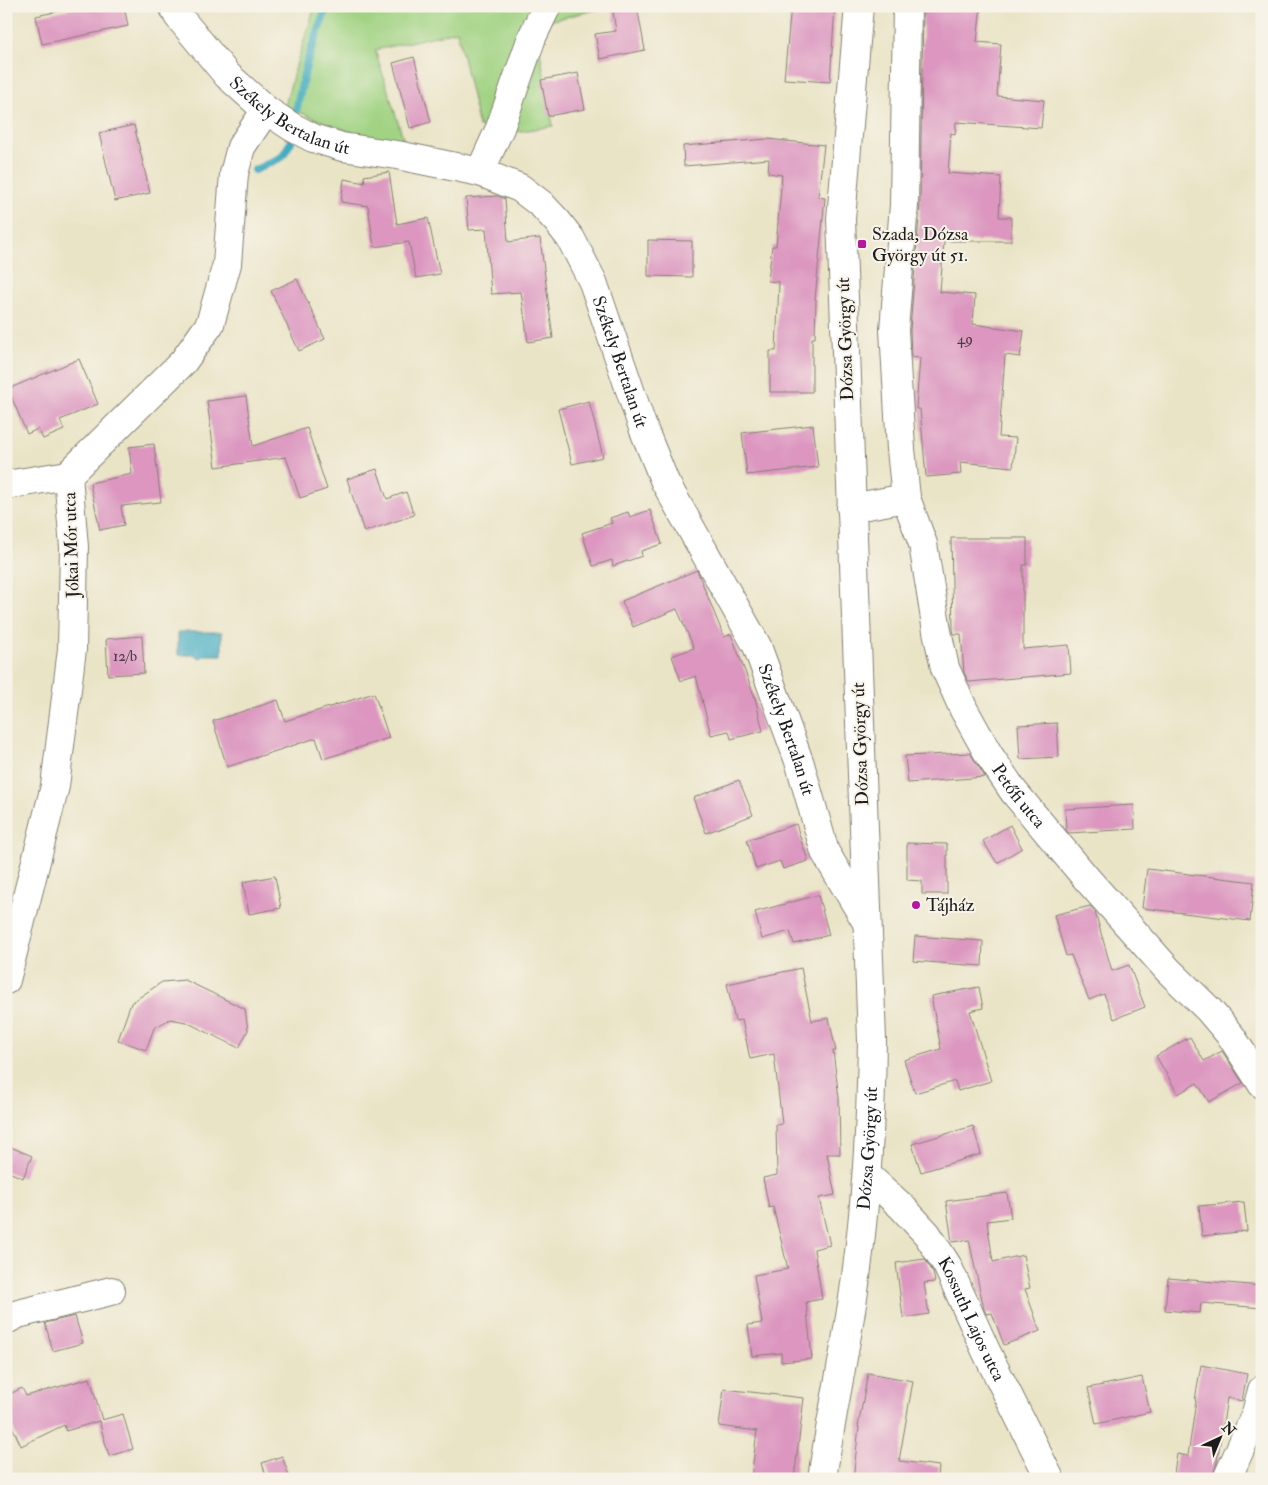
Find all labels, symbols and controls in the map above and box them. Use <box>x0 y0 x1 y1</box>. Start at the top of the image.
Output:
street label: Székely Bertalan út <box>224 72 351 160</box>
place label: Szada, Dózsa György út 51. <box>872 223 969 267</box>
marker: Szada, Dózsa György út 51. <box>856 238 868 250</box>
street label: Dózsa György út <box>832 277 859 401</box>
street label: Székely Bertalan út <box>587 293 653 431</box>
house number: 49 <box>957 330 973 349</box>
street label: Jókai Mór utca <box>58 491 85 599</box>
house number: 12/b <box>113 647 137 666</box>
street label: Székely Bertalan út <box>752 661 819 798</box>
street label: Dózsa György út <box>847 682 874 806</box>
street label: Petőfi utca <box>986 759 1051 834</box>
place label: Tájház <box>926 894 975 917</box>
marker: Tájház <box>910 899 922 911</box>
street label: Dózsa György út <box>853 1086 883 1211</box>
street label: Kossuth Lajos utca <box>933 1252 1011 1386</box>
north arrow <box>1196 1412 1246 1462</box>
text: N <box>1218 1418 1239 1440</box>

